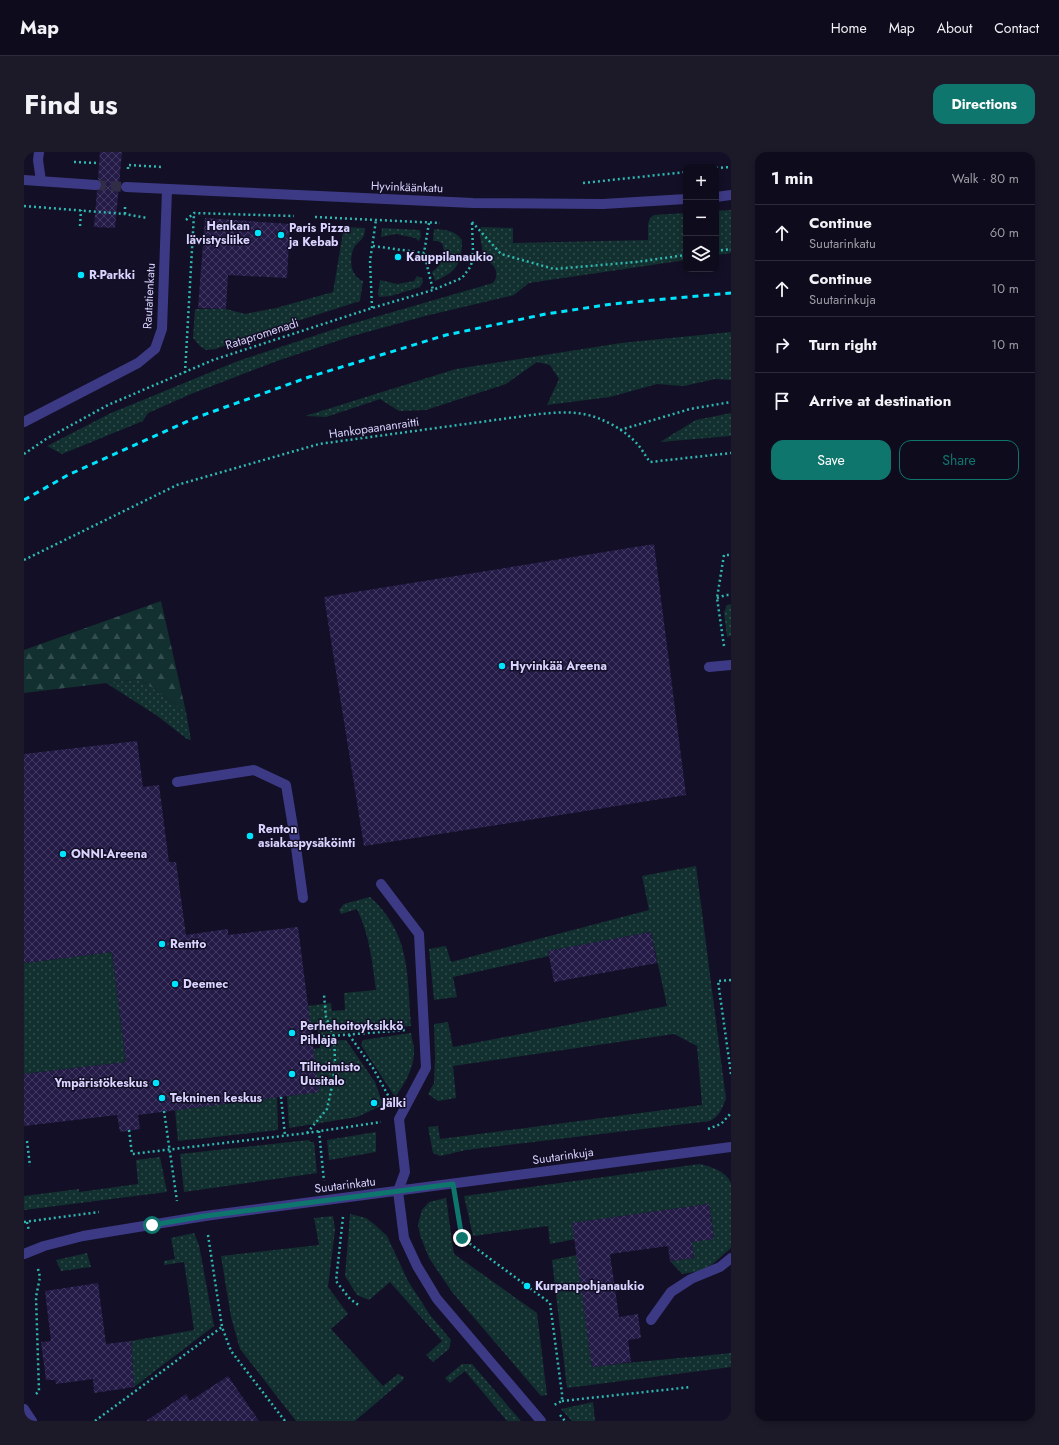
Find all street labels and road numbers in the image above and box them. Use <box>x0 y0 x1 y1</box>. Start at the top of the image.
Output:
street label: Hyvinkäänkatu <box>371 177 443 197</box>
street label: Rautatienkatu <box>138 262 160 330</box>
street label: Ratapromenadi <box>223 314 301 354</box>
street label: Hankopaananraitti <box>328 413 420 443</box>
street label: Suutarinkuja <box>531 1143 595 1169</box>
street label: Suutarinkatu <box>313 1172 377 1198</box>

